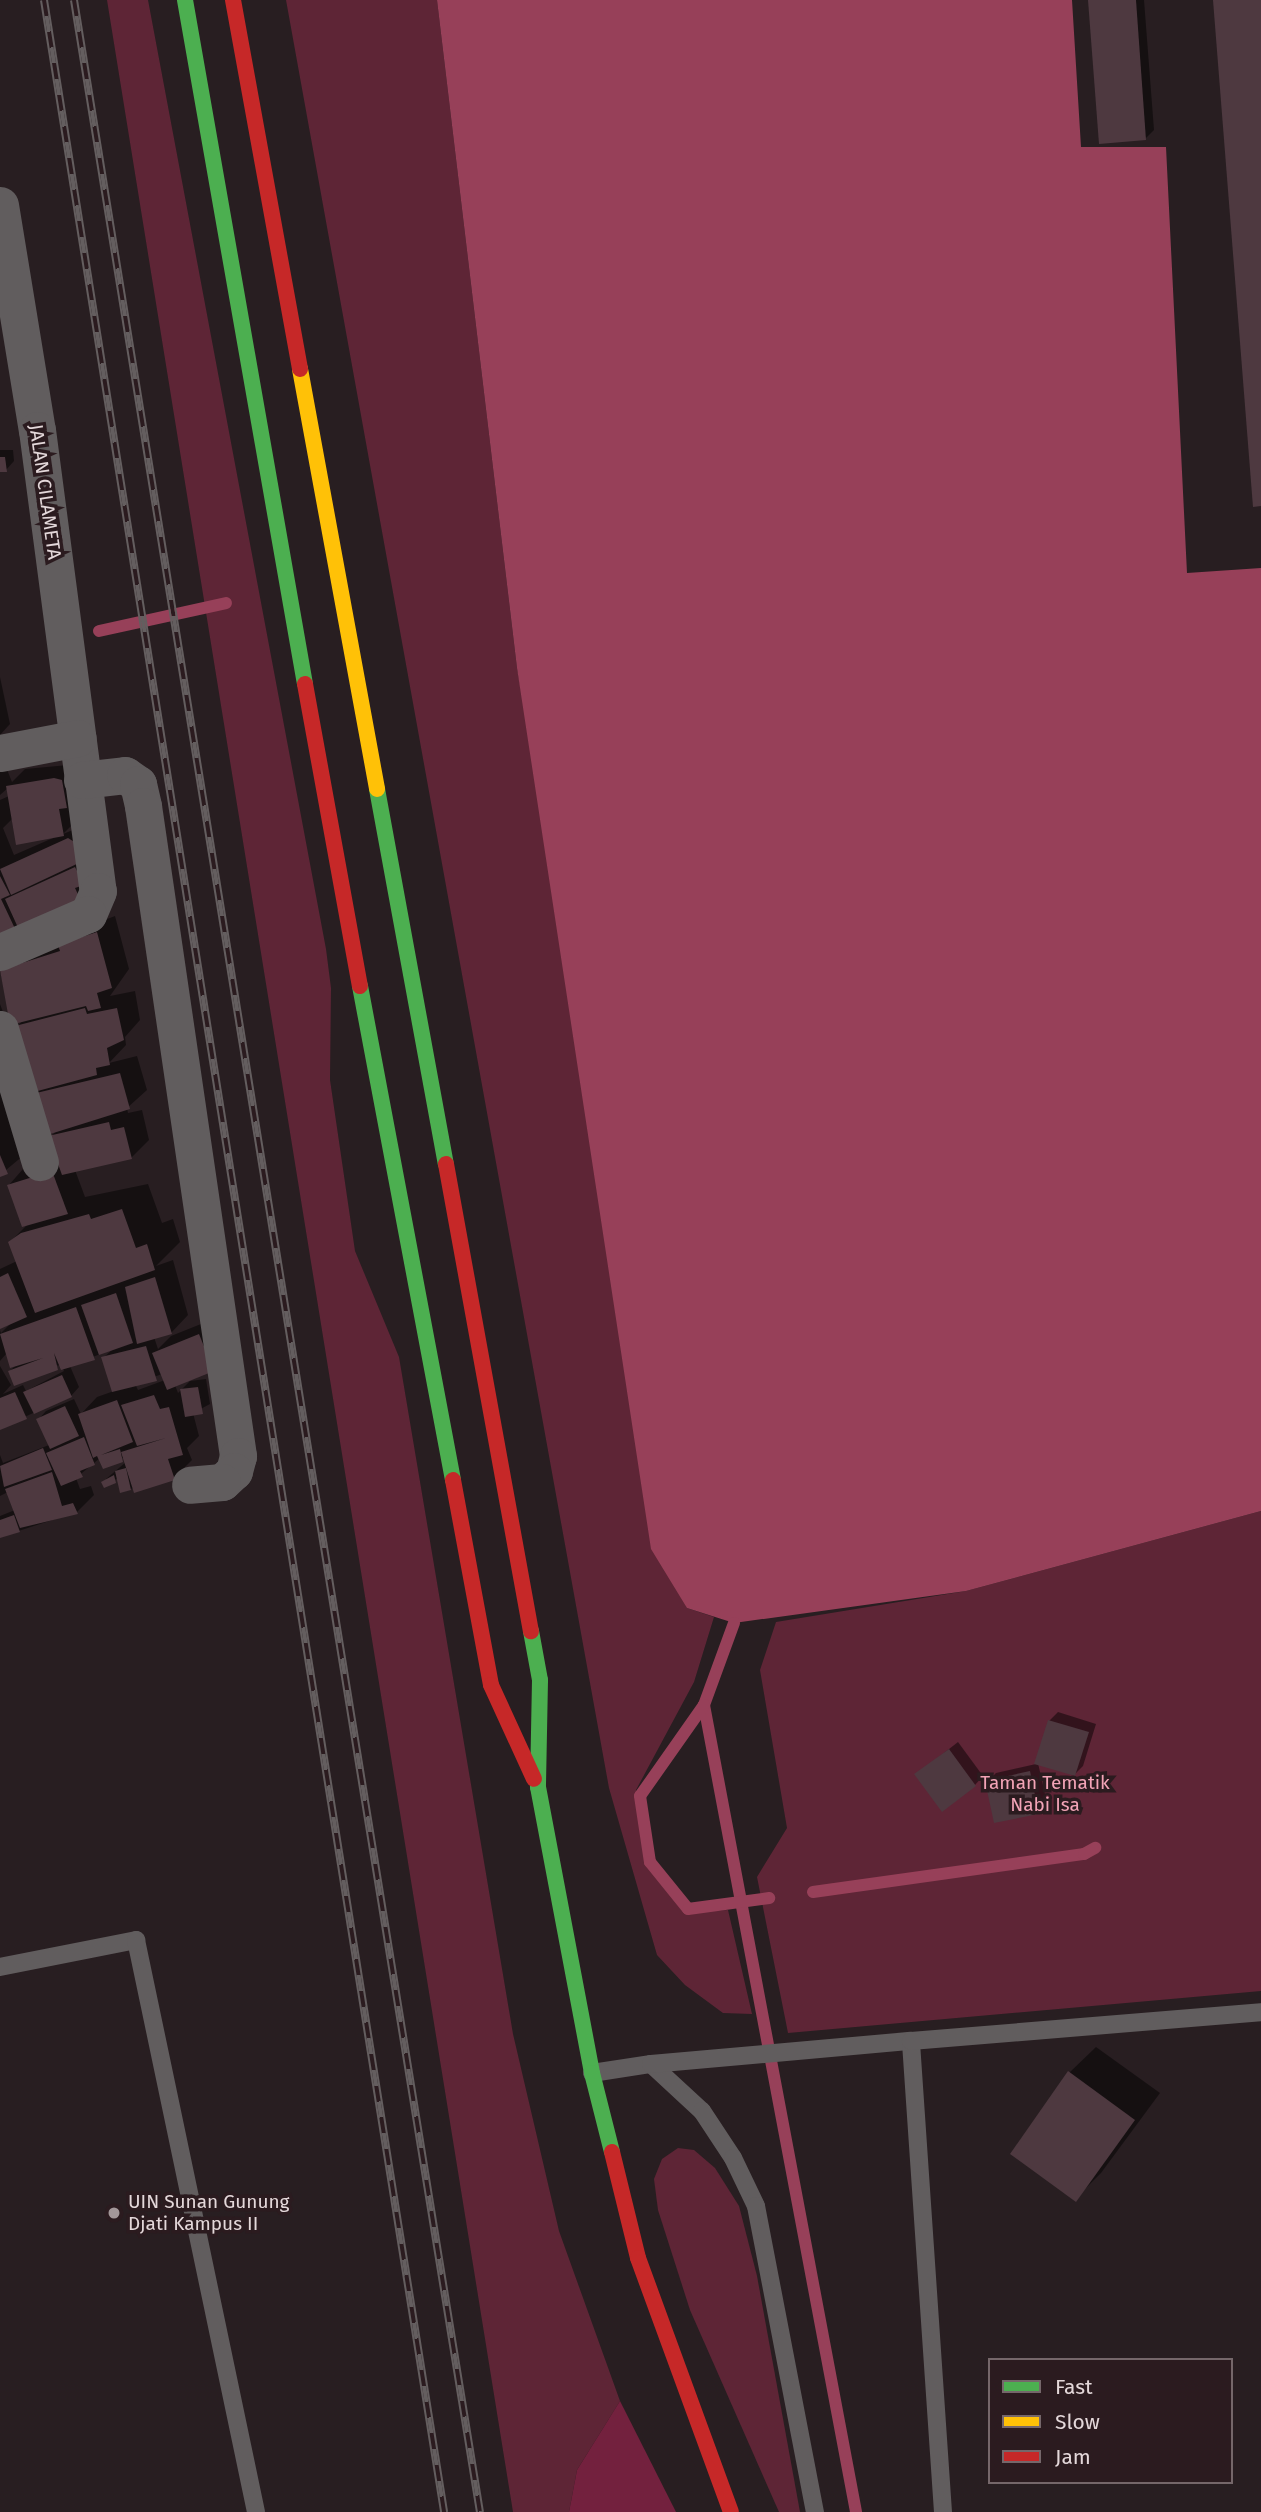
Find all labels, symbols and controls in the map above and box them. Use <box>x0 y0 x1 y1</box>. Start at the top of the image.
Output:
street label: JALAN CILAMETA <box>24 423 66 561</box>
park label: Taman Tematik Nabi Isa <box>980 1772 1110 1816</box>
place label: UIN Sunan Gunung Djati Kampus II <box>128 2191 289 2235</box>
marker: UIN Sunan Gunung Djati Kampus II <box>106 2205 122 2221</box>
legend <box>988 2358 1233 2484</box>
text: Fast <box>1055 2374 1093 2400</box>
text: Slow <box>1055 2409 1100 2435</box>
text: Jam <box>1055 2444 1091 2470</box>

